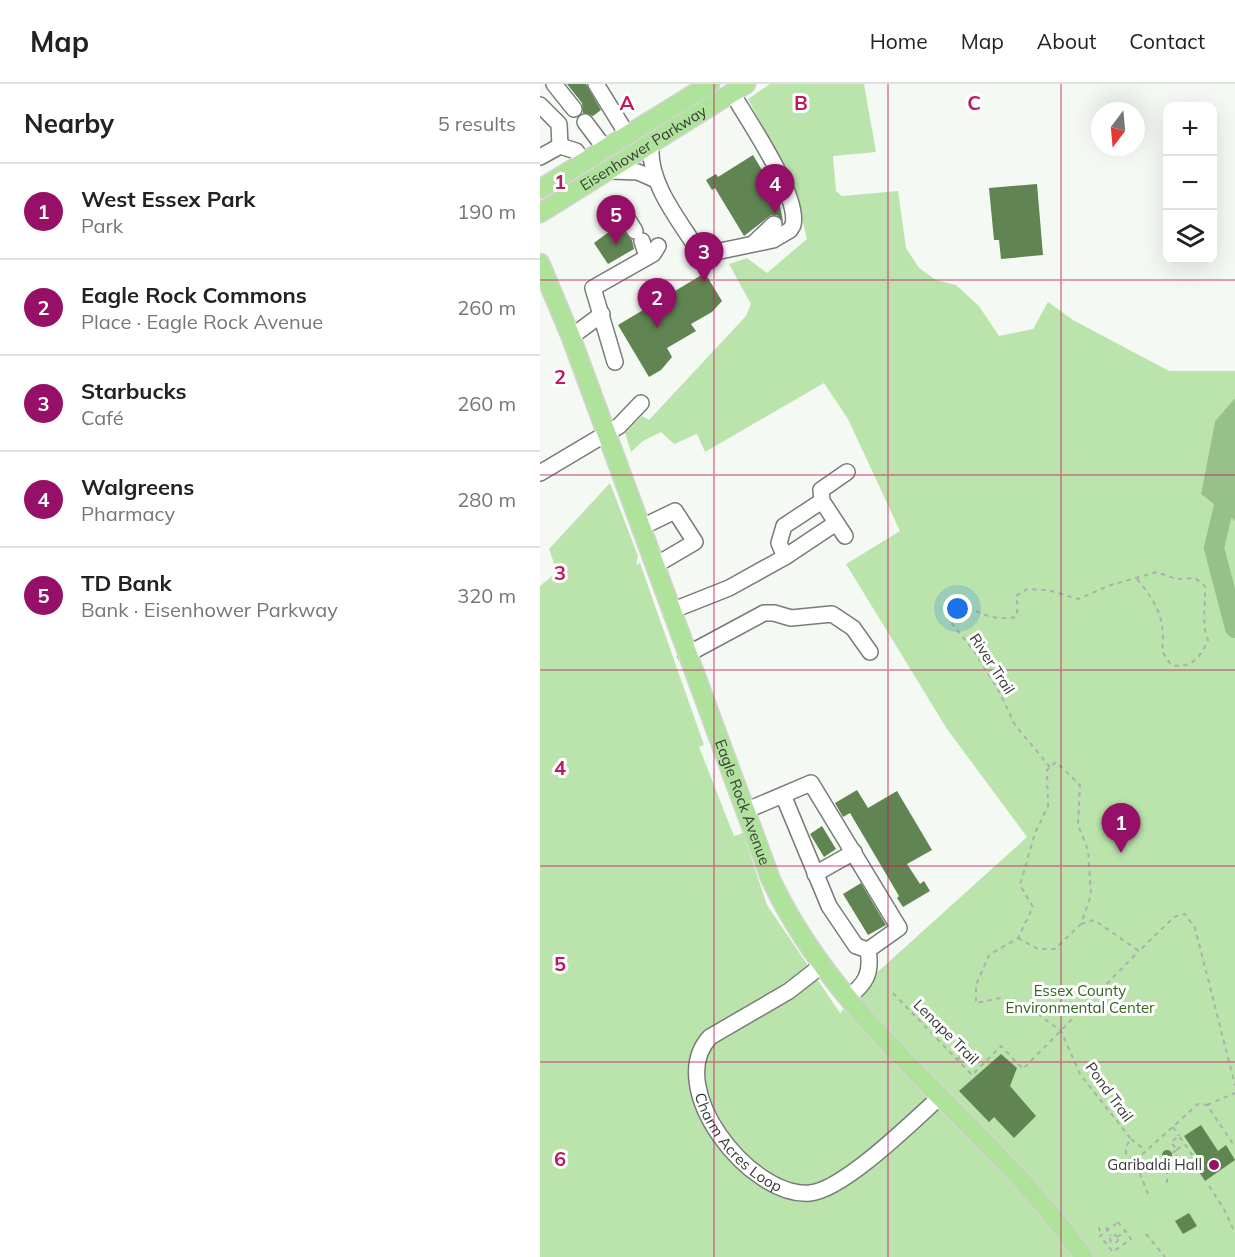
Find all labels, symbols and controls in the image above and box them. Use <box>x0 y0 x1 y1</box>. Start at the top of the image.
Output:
text: Map <box>30 24 89 59</box>
text: Home <box>870 28 928 54</box>
text: Map <box>961 28 1004 54</box>
text: About <box>1037 28 1096 54</box>
text: Contact <box>1129 28 1205 54</box>
text: A <box>620 90 635 115</box>
text: B <box>794 90 808 115</box>
text: C <box>967 90 981 115</box>
street label: Eisenhower Parkway <box>576 101 710 195</box>
north arrow <box>1091 102 1145 156</box>
map controls <box>1163 102 1217 264</box>
button: + <box>1163 102 1217 156</box>
text: Nearby <box>24 107 114 140</box>
text: 5 results <box>438 111 516 136</box>
button: − <box>1163 156 1217 210</box>
pin: 4 <box>756 164 794 214</box>
text: 1 <box>554 169 566 194</box>
text: West Essex Park <box>81 185 255 213</box>
pin: 5 <box>596 196 636 245</box>
text: 1 <box>38 199 50 224</box>
text: 190 m <box>457 199 516 224</box>
button: layers <box>1163 210 1217 264</box>
text: Park <box>81 213 123 238</box>
pin: 3 <box>684 232 724 282</box>
pin: 2 <box>638 278 676 328</box>
text: Eagle Rock Commons <box>81 281 307 309</box>
text: 2 <box>38 295 50 320</box>
text: 260 m <box>457 295 516 320</box>
text: Place · Eagle Rock Avenue <box>81 309 323 334</box>
text: 2 <box>554 364 566 389</box>
text: Starbucks <box>81 377 187 405</box>
text: 3 <box>38 391 50 416</box>
text: 260 m <box>457 391 516 416</box>
text: Café <box>81 405 124 430</box>
text: Walgreens <box>81 473 194 501</box>
text: 4 <box>38 487 50 512</box>
text: 280 m <box>457 487 516 512</box>
text: Pharmacy <box>81 501 175 526</box>
text: 3 <box>554 560 566 585</box>
text: TD Bank <box>81 569 172 597</box>
text: 5 <box>38 583 50 608</box>
text: 320 m <box>457 583 516 608</box>
your location <box>943 594 972 623</box>
text: Bank · Eisenhower Parkway <box>81 597 338 622</box>
street label: River Trail <box>966 630 1019 698</box>
street label: Eagle Rock Avenue <box>711 737 775 868</box>
text: 4 <box>554 755 566 780</box>
pin: 1 <box>1102 804 1140 853</box>
text: 5 <box>554 951 566 976</box>
park label: Essex County Environmental Center <box>1005 981 1155 1017</box>
street label: Lenape Trail <box>910 995 983 1068</box>
street label: Pond Trail <box>1081 1058 1137 1125</box>
street label: Charm Acres Loop <box>691 1090 785 1196</box>
text: 6 <box>554 1146 566 1171</box>
place label: Garibaldi Hall <box>1107 1155 1202 1174</box>
marker: Garibaldi Hall <box>1207 1158 1221 1172</box>

